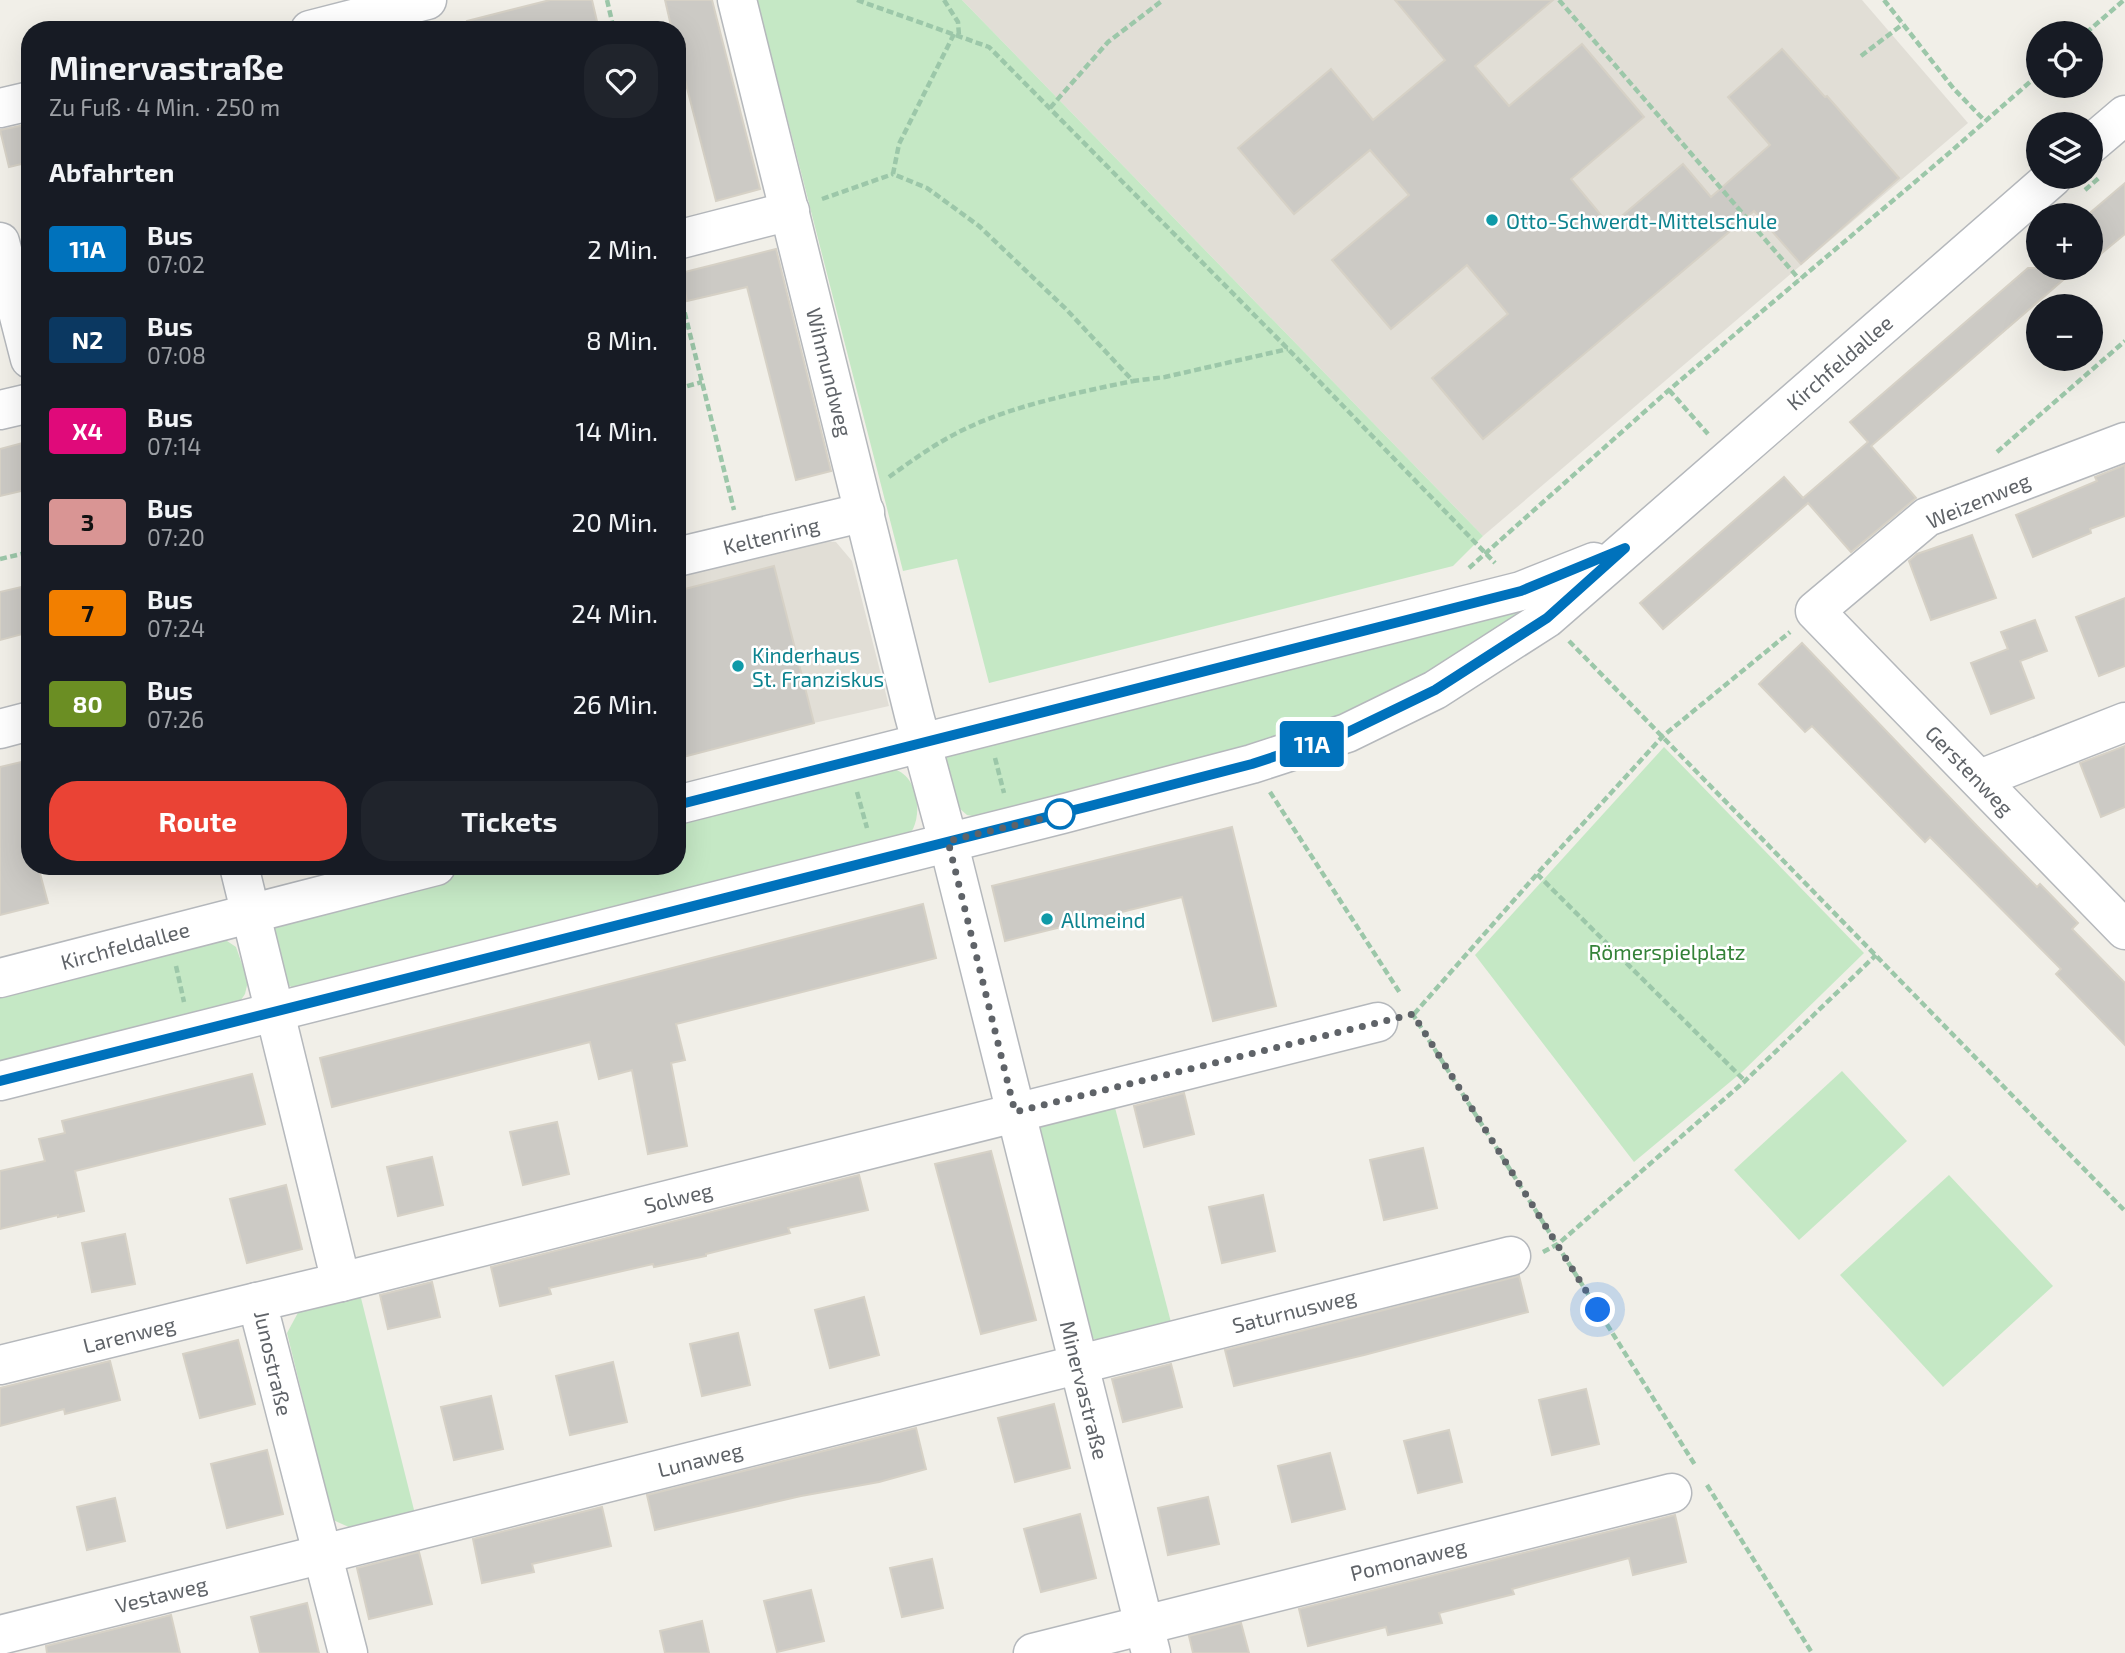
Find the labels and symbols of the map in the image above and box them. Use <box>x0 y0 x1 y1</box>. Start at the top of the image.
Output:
place label: Otto-Schwerdt-Mittelschule <box>1506 208 1777 233</box>
marker: Otto-Schwerdt-Mittelschule <box>1484 212 1500 228</box>
street label: Wihmundweg <box>802 305 858 439</box>
street label: Kirchfeldallee <box>1781 309 1897 415</box>
street label: Weizenweg <box>1922 467 2034 533</box>
street label: Keltenring <box>720 511 822 559</box>
place label: Kinderhaus St. Franziskus <box>752 642 884 691</box>
marker: Kinderhaus St. Franziskus <box>730 658 746 674</box>
street label: Gerstenweg <box>1921 720 2019 820</box>
line badge: 11A <box>1272 721 1352 767</box>
unlabelled marker <box>1045 799 1075 829</box>
place label: Allmeind <box>1061 907 1146 932</box>
marker: Allmeind <box>1039 911 1055 927</box>
street label: Kirchfeldallee <box>58 916 192 974</box>
park label: Römerspielplatz <box>1588 939 1746 964</box>
street label: Solweg <box>641 1176 715 1218</box>
street label: Saturnusweg <box>1229 1282 1359 1337</box>
your location <box>1580 1292 1615 1327</box>
street label: Junostraße <box>250 1308 298 1418</box>
street label: Larenweg <box>80 1310 178 1358</box>
street label: Minervastraße <box>1056 1318 1114 1462</box>
street label: Lunaweg <box>655 1436 745 1482</box>
street label: Pomonaweg <box>1347 1532 1469 1585</box>
street label: Vestaweg <box>113 1570 210 1617</box>

